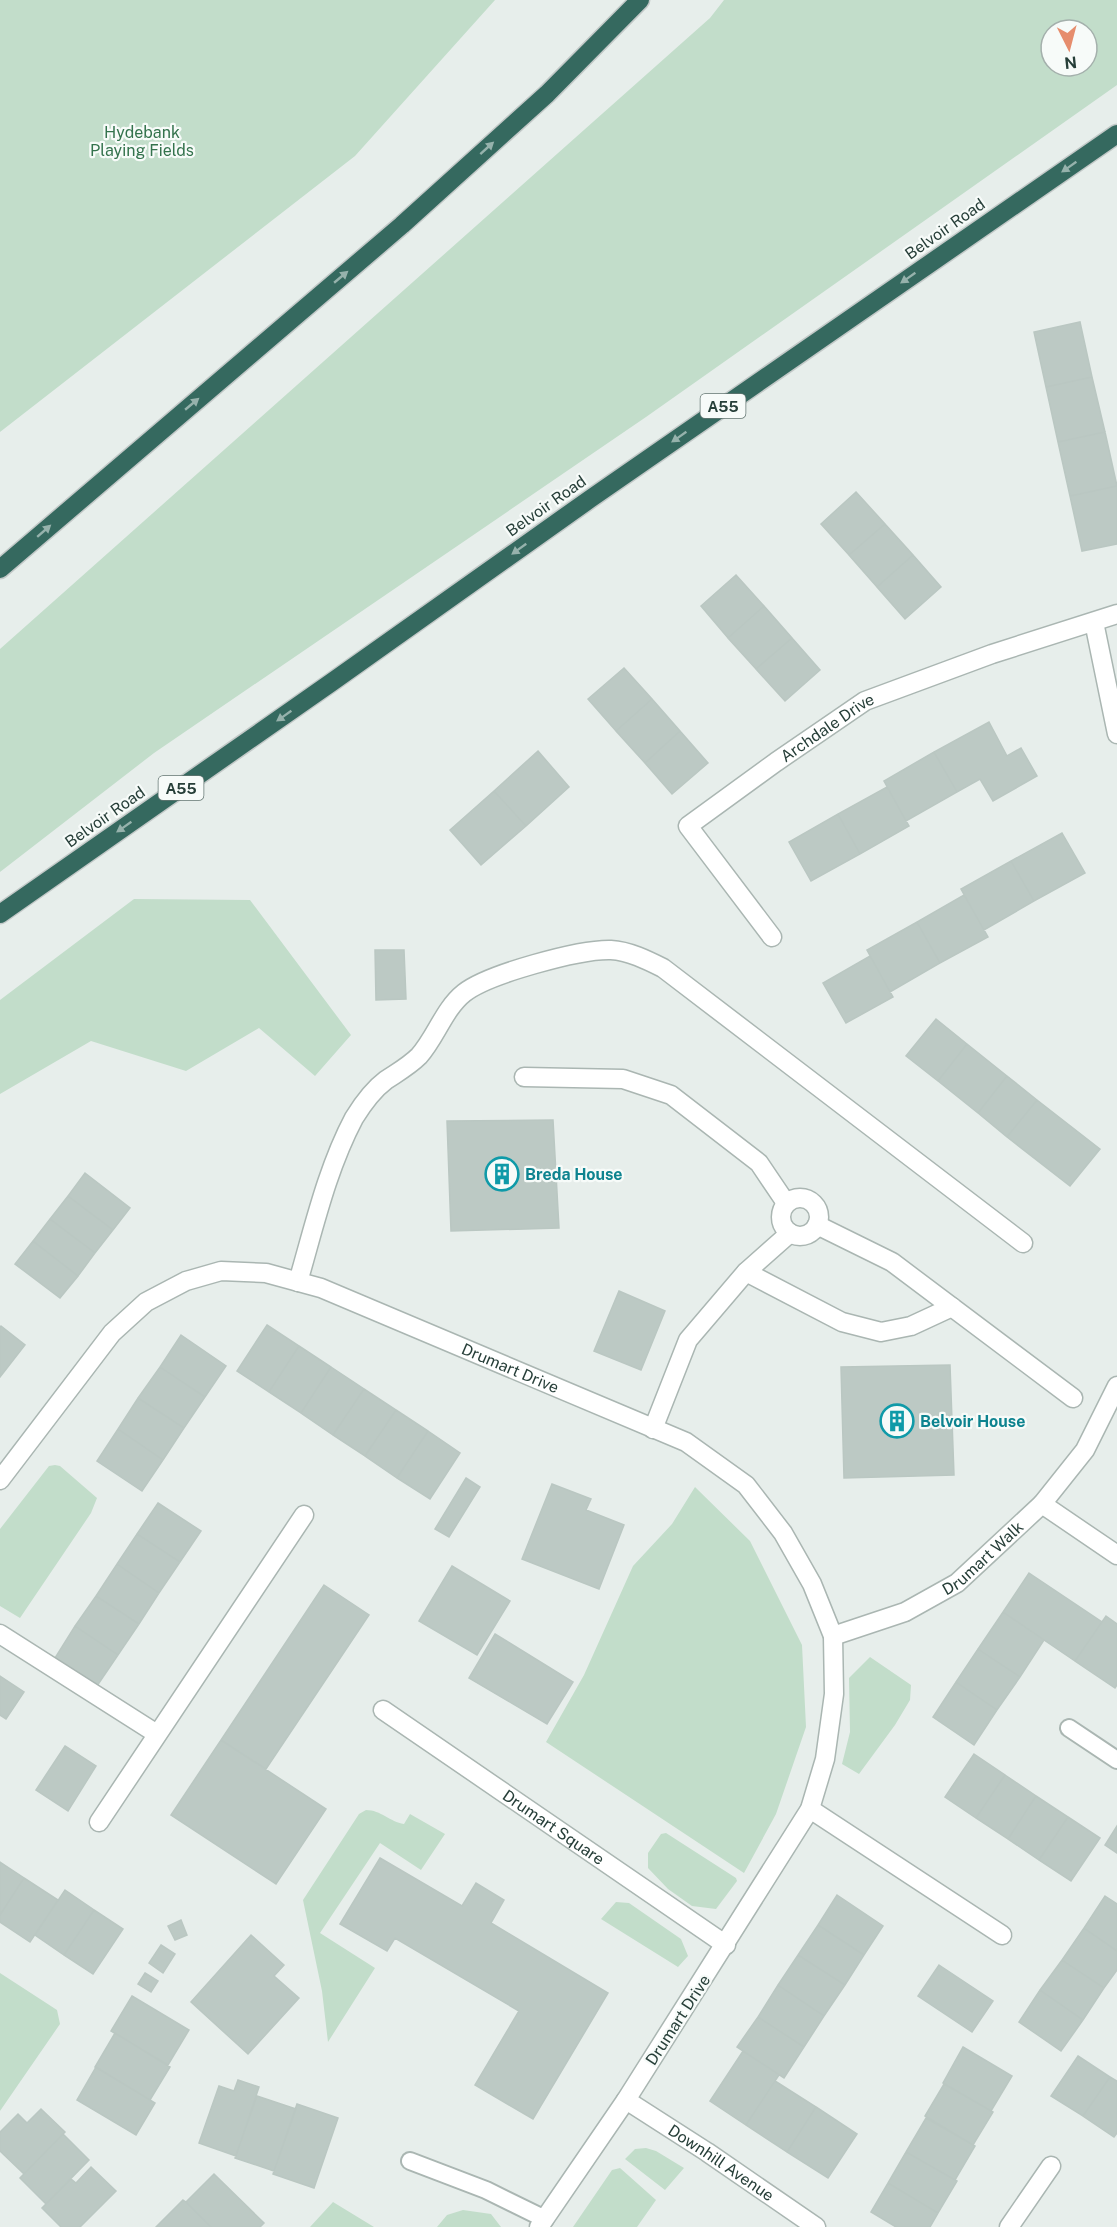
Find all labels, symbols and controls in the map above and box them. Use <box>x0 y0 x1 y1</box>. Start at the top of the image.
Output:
north arrow <box>1039 18 1099 78</box>
text: N <box>1063 52 1078 73</box>
park label: Hydebank Playing Fields <box>90 123 194 160</box>
one-way arrow <box>479 142 494 155</box>
one-way arrow <box>1061 161 1077 173</box>
street label: Belvoir Road <box>901 194 989 264</box>
one-way arrow <box>333 271 348 284</box>
one-way arrow <box>901 272 917 284</box>
road number: A55 <box>700 394 746 418</box>
one-way arrow <box>184 397 200 410</box>
one-way arrow <box>671 431 687 443</box>
street label: Belvoir Road <box>502 471 590 541</box>
one-way arrow <box>36 524 52 537</box>
one-way arrow <box>512 543 528 555</box>
street label: Archdale Drive <box>777 689 877 766</box>
one-way arrow <box>277 710 293 722</box>
road number: A55 <box>158 776 204 800</box>
street label: Belvoir Road <box>61 782 149 852</box>
one-way arrow <box>117 821 133 833</box>
building icon: Breda House <box>484 1156 520 1192</box>
place label: Breda House <box>525 1165 623 1184</box>
street label: Drumart Drive <box>459 1339 562 1397</box>
building icon: Belvoir House <box>879 1403 915 1439</box>
place label: Belvoir House <box>920 1412 1025 1431</box>
street label: Drumart Walk <box>939 1517 1027 1599</box>
street label: Drumart Square <box>499 1785 608 1869</box>
street label: Drumart Drive <box>642 1971 714 2069</box>
street label: Downhill Avenue <box>665 2120 778 2205</box>

